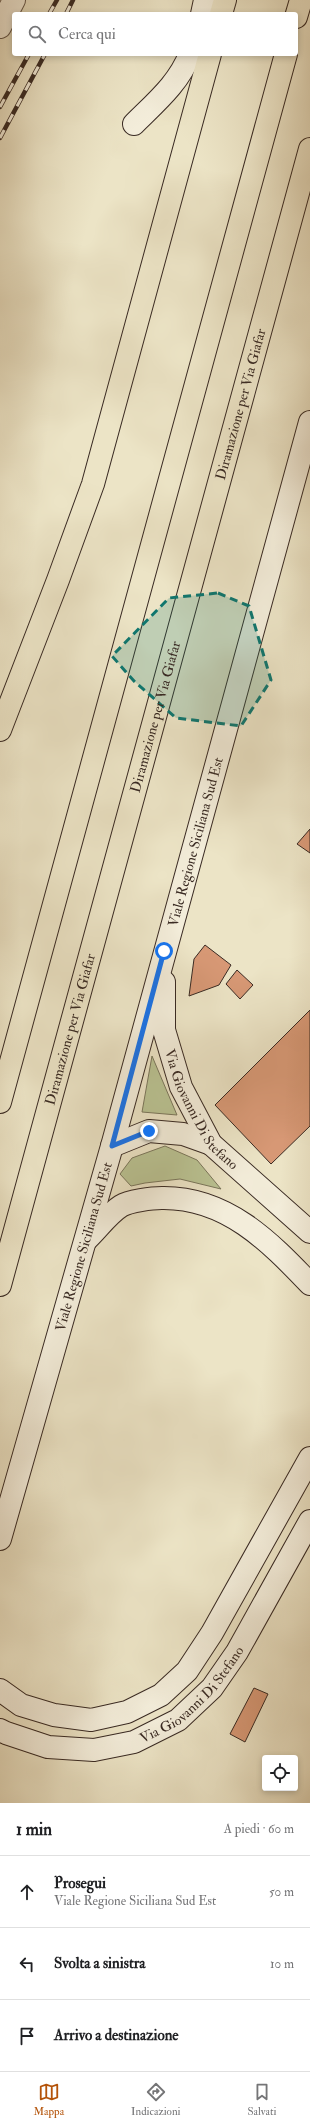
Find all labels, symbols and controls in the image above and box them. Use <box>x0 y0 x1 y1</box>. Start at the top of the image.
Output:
search box <box>12 12 298 56</box>
icon: search <box>26 23 48 45</box>
text: Cerca qui <box>58 25 116 44</box>
street label: Diramazione per Via Giafar <box>212 326 269 482</box>
street label: Diramazione per Via Giafar <box>126 638 184 794</box>
street label: Viale Regione Siciliana Sud Est <box>164 755 227 928</box>
route start <box>155 942 173 960</box>
street label: Diramazione per Via Giafar <box>41 951 99 1107</box>
street label: Via Giovanni Di Stefano <box>162 1047 242 1173</box>
route end <box>140 1122 158 1140</box>
street label: Viale Regione Siciliana Sud Est <box>51 1160 116 1333</box>
street label: Via Giovanni Di Stefano <box>137 1643 247 1746</box>
map controls <box>262 1755 298 1791</box>
button: locate <box>262 1755 298 1791</box>
text: 1 min <box>16 1819 52 1840</box>
text: A piedi · 60 m <box>224 1821 294 1837</box>
text: Prosegui <box>54 1874 106 1893</box>
icon: ahead <box>16 1881 38 1903</box>
text: 50 m <box>269 1884 294 1900</box>
text: Viale Regione Siciliana Sud Est <box>54 1893 216 1909</box>
icon: left <box>16 1953 38 1975</box>
text: Svolta a sinistra <box>54 1954 146 1973</box>
text: 10 m <box>270 1956 294 1972</box>
icon: arrive <box>16 2025 38 2047</box>
text: Arrivo a destinazione <box>54 2026 179 2045</box>
tab: Mappa <box>33 2081 64 2118</box>
tab: Indicazioni <box>131 2081 181 2118</box>
tab: Salvati <box>247 2081 277 2118</box>

